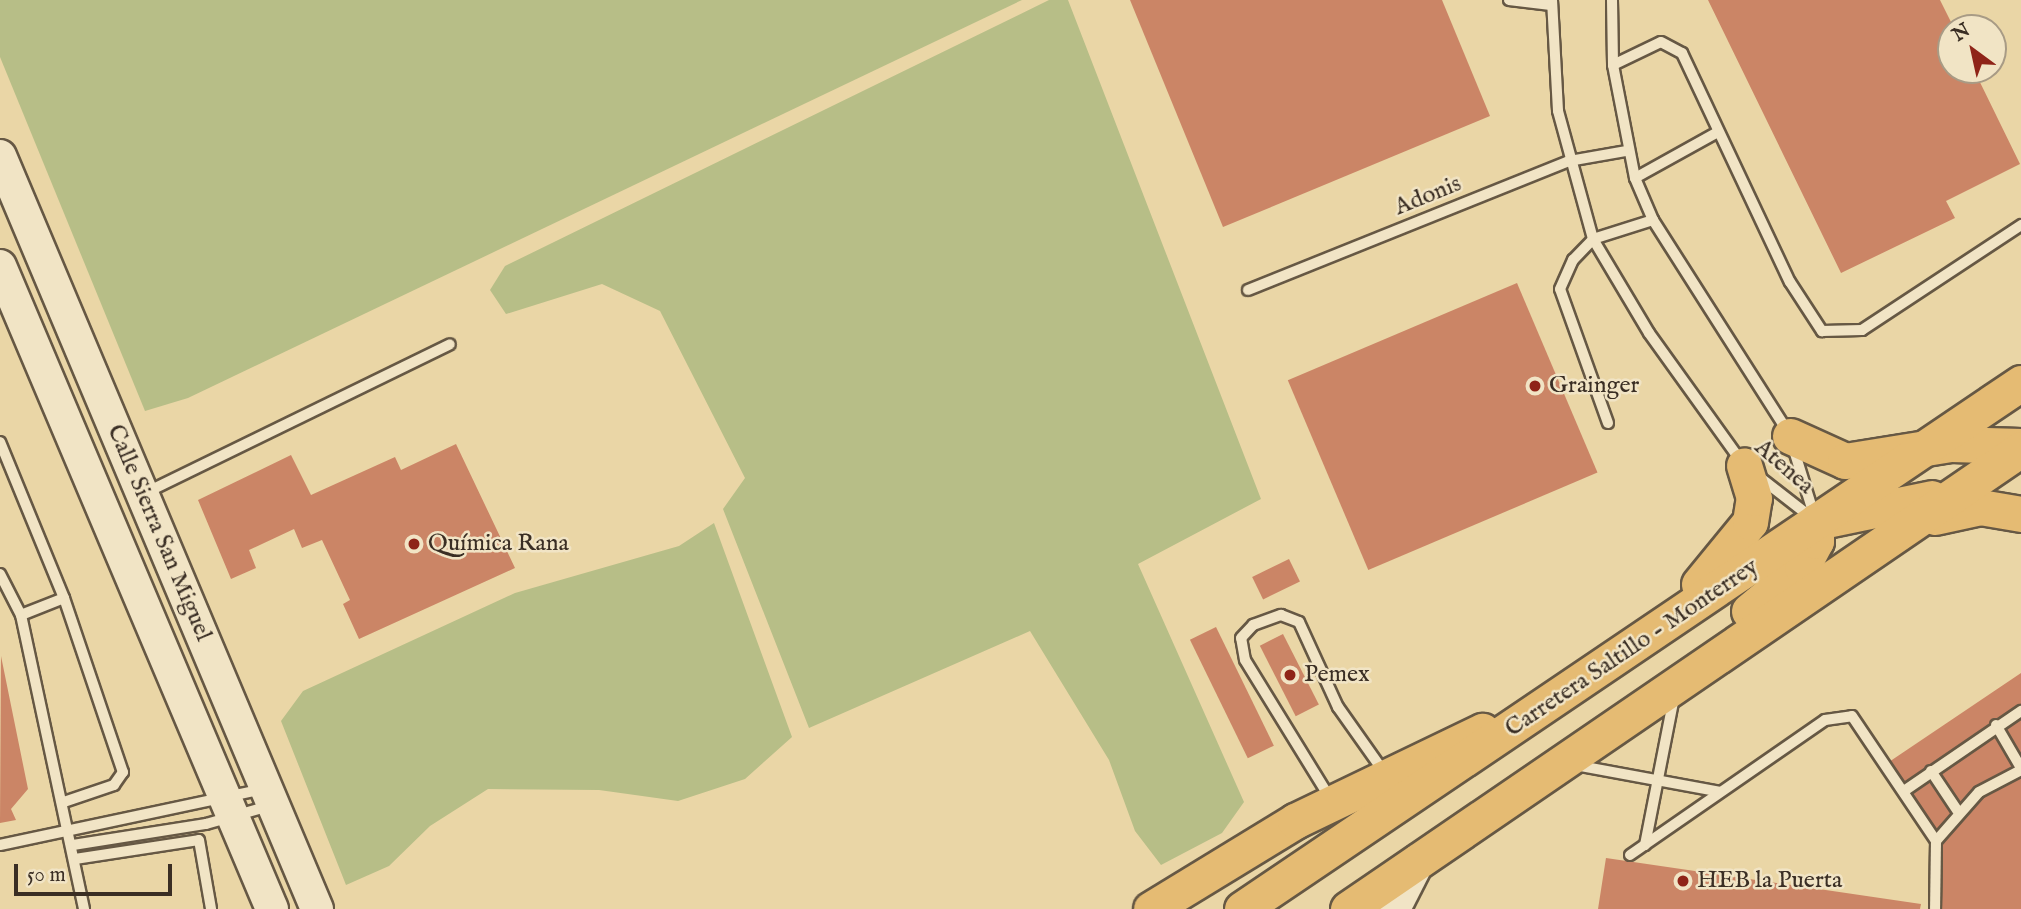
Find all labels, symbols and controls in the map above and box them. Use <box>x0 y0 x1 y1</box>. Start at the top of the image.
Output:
north arrow <box>1937 14 2007 84</box>
text: N <box>1948 19 1975 48</box>
street label: Adonis <box>1390 170 1466 222</box>
place label: Grainger <box>1549 372 1639 400</box>
marker: Grainger <box>1527 378 1543 394</box>
street label: Calle Sierra San Miguel <box>100 420 218 646</box>
street label: Atenea <box>1748 433 1820 501</box>
place label: Química Rana <box>428 530 569 558</box>
marker: Química Rana <box>406 536 422 552</box>
street label: Carretera Saltillo - Monterrey <box>1500 552 1764 744</box>
place label: Pemex <box>1304 661 1370 689</box>
marker: Pemex <box>1282 667 1298 683</box>
scale bar <box>18 850 175 894</box>
text: 50 m <box>27 862 66 889</box>
place label: HEB la Puerta <box>1697 867 1842 895</box>
marker: HEB la Puerta <box>1675 873 1691 889</box>

